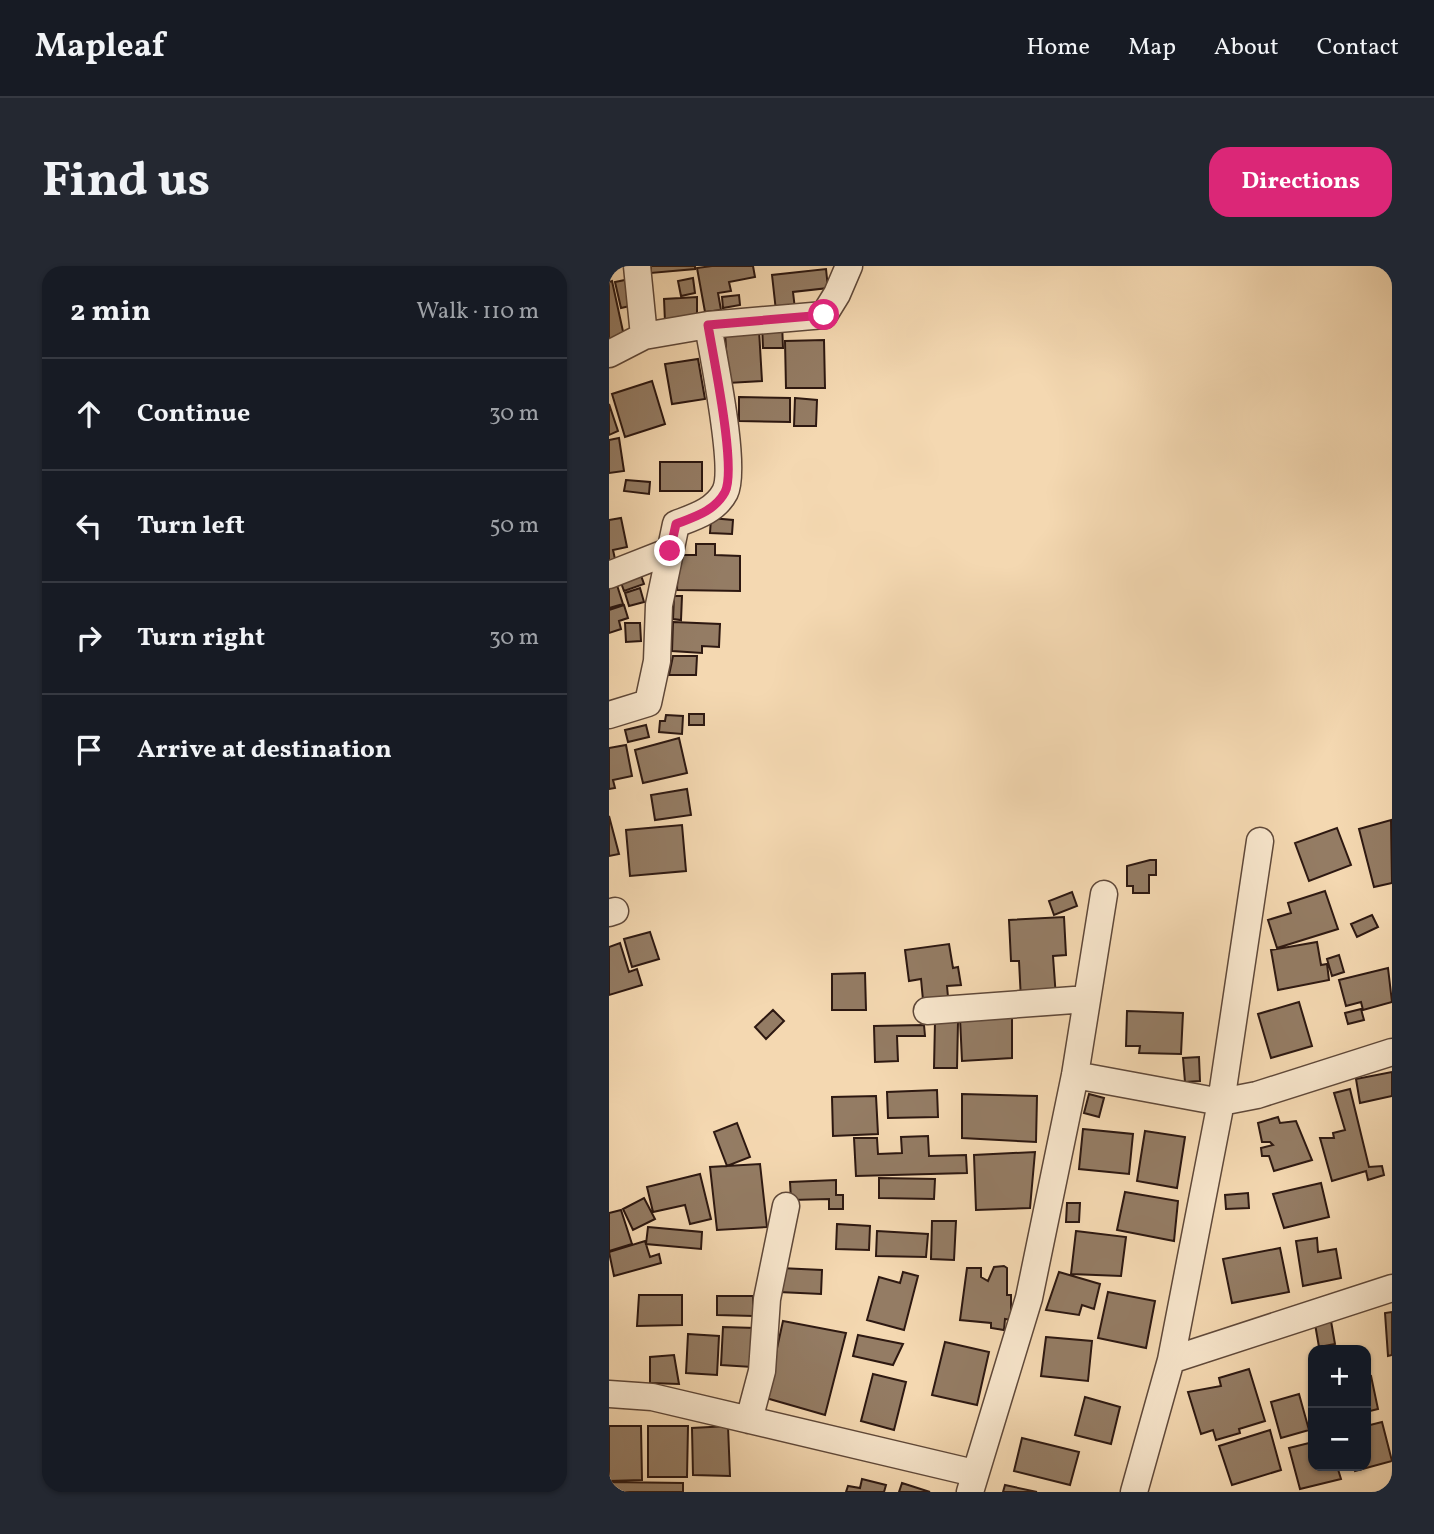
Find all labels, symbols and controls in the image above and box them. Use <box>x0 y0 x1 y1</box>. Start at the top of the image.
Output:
text: Mapleaf <box>35 25 165 71</box>
text: Home <box>1026 31 1090 65</box>
text: Map <box>1128 31 1176 65</box>
text: About <box>1214 31 1279 65</box>
text: Contact <box>1317 31 1399 65</box>
button: Directions <box>1209 147 1392 217</box>
text: Find us <box>42 148 210 217</box>
text: 2 min <box>70 291 151 333</box>
text: Walk · 110 m <box>416 296 539 328</box>
route start <box>808 299 839 330</box>
icon: ahead <box>70 395 108 433</box>
text: Continue <box>137 396 250 432</box>
text: 30 m <box>489 398 539 430</box>
icon: left <box>70 507 108 545</box>
text: Turn left <box>137 508 245 544</box>
text: 50 m <box>490 510 539 542</box>
route end <box>654 535 685 566</box>
icon: right <box>70 619 108 657</box>
text: Turn right <box>137 620 265 656</box>
text: 30 m <box>489 622 539 654</box>
icon: arrive <box>70 731 108 769</box>
text: Arrive at destination <box>137 732 392 768</box>
map controls <box>1308 1345 1371 1471</box>
button: + <box>1308 1345 1371 1408</box>
button: − <box>1308 1408 1371 1471</box>

